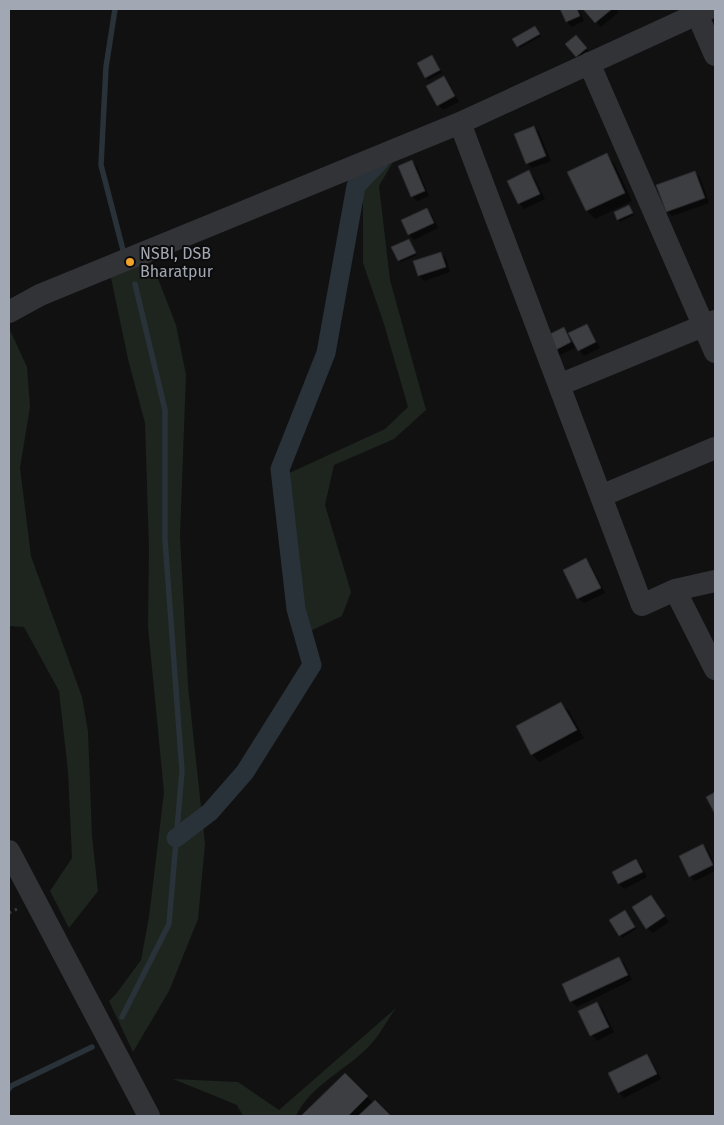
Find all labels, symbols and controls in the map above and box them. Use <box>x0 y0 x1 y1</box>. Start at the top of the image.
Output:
place label: NSBI, DSB Bharatpur <box>140 244 214 281</box>
marker: NSBI, DSB Bharatpur <box>124 256 136 268</box>

